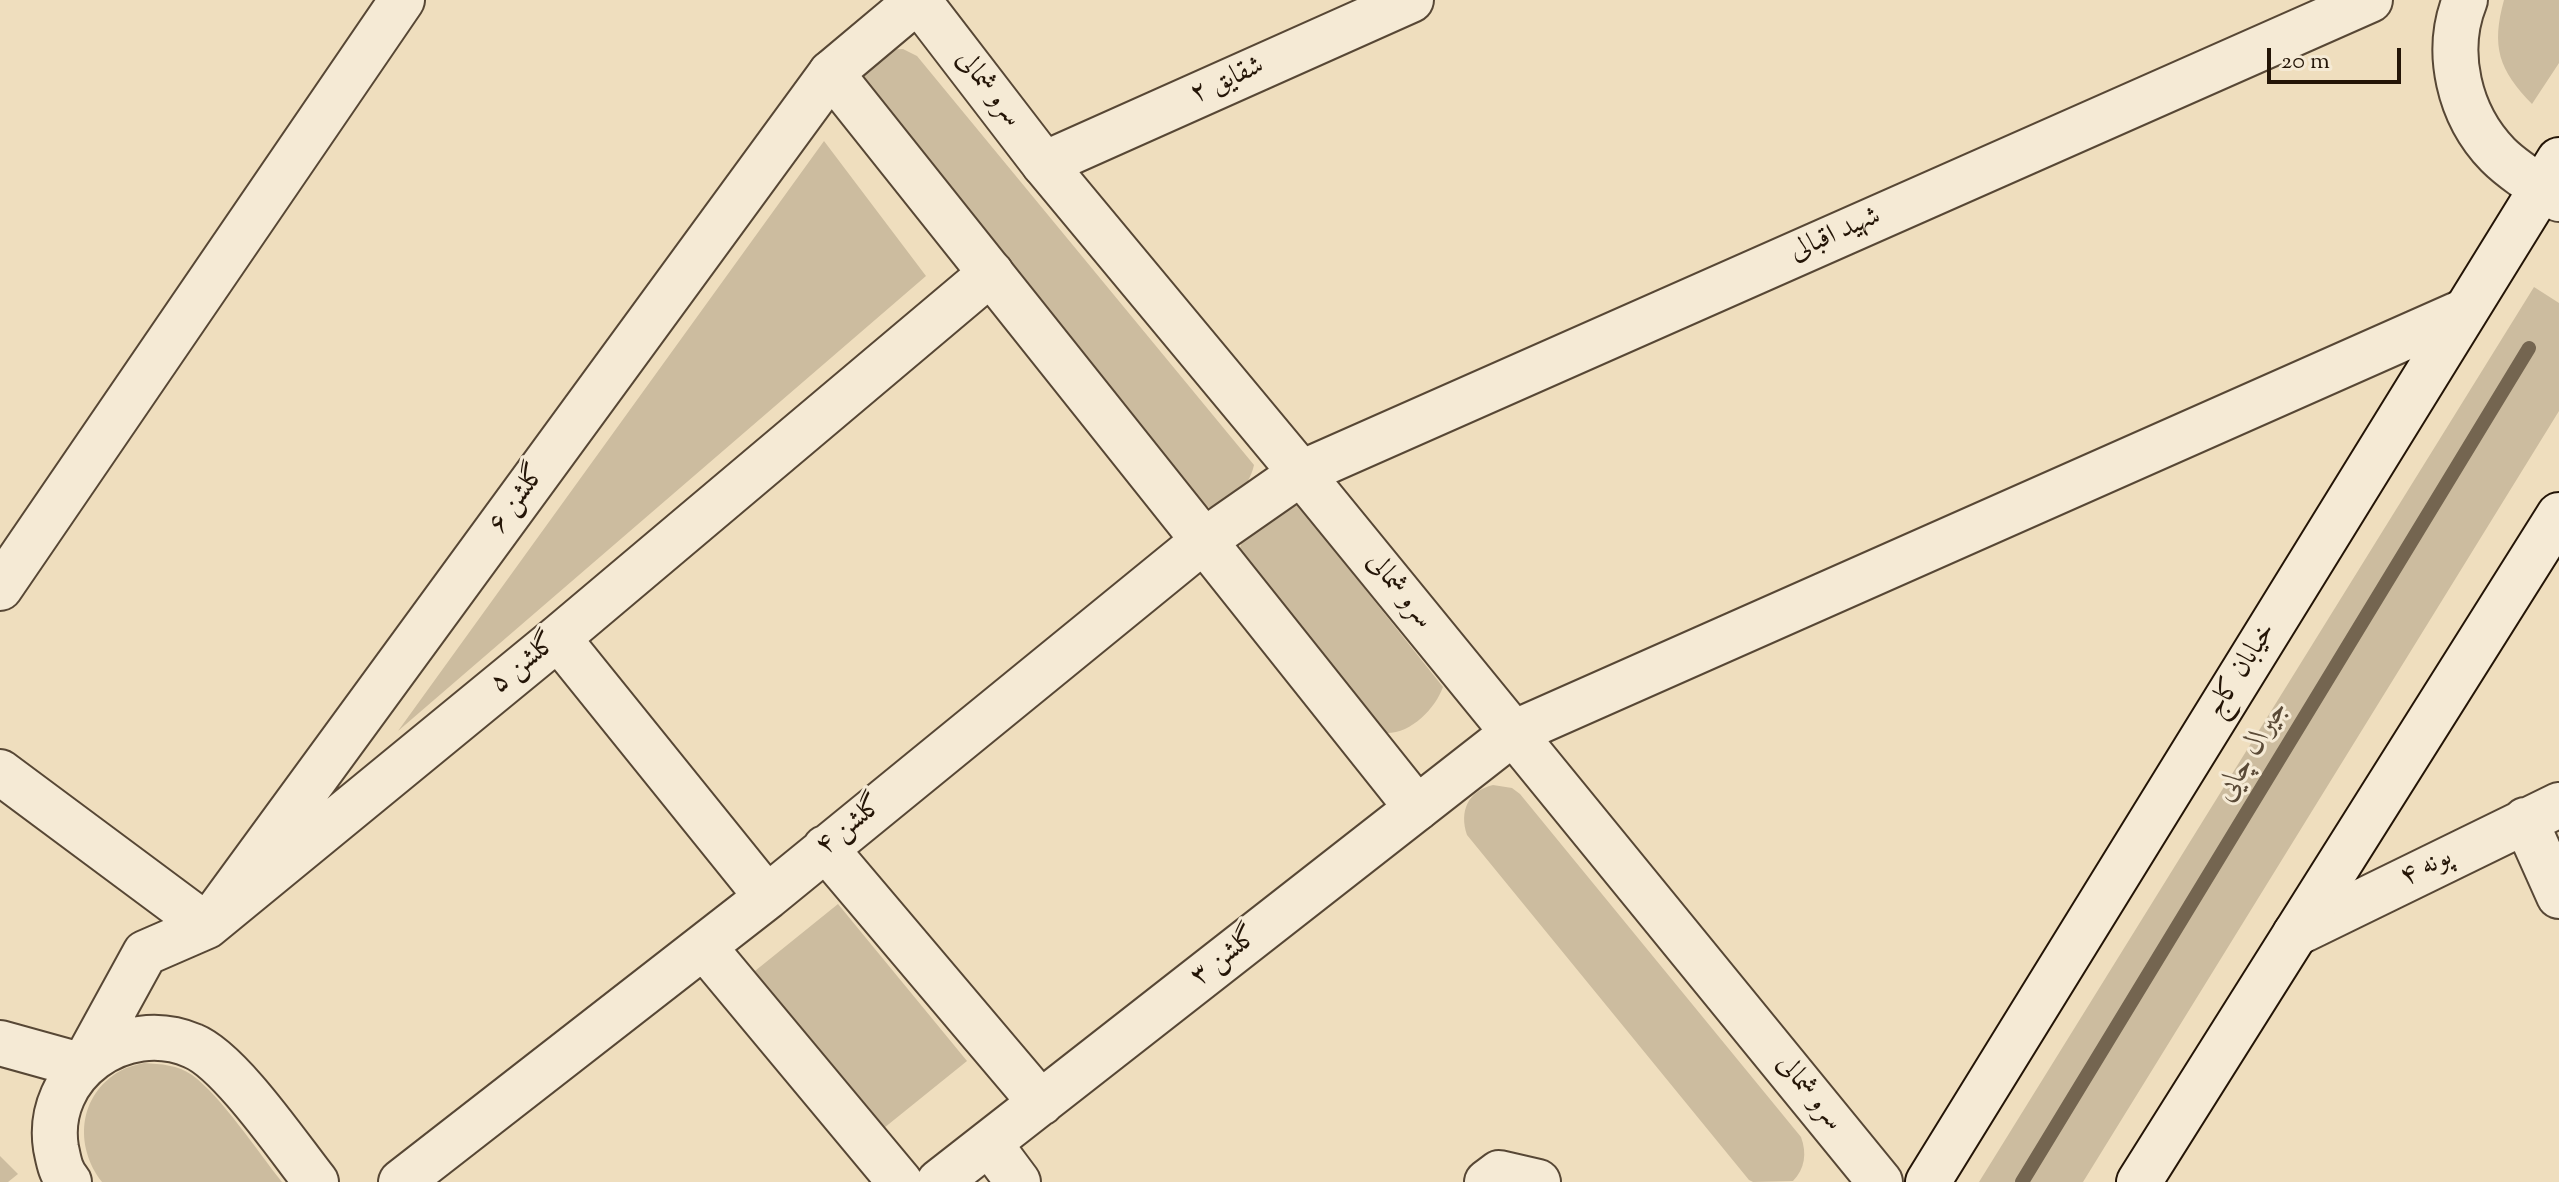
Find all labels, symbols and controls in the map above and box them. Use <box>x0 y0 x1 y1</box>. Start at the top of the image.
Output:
scale bar <box>2271 32 2405 82</box>
street label: سرو شمالی <box>947 45 1027 135</box>
text: 20 m <box>2281 45 2330 79</box>
street label: شقایق ۲ <box>1186 51 1270 113</box>
street label: شهید اقبالی <box>1785 201 1887 271</box>
street label: گلشن ۶ <box>483 459 555 541</box>
street label: سرو شمالی <box>1357 547 1439 637</box>
street label: خیابان کاج <box>2201 617 2285 725</box>
street label: گلشن ۵ <box>484 628 566 702</box>
water label: جیرال چایی <box>2210 694 2298 810</box>
street label: گلشن ۴ <box>810 790 892 864</box>
street label: پونه ۴ <box>2396 842 2458 896</box>
street label: گلشن ۳ <box>1185 921 1267 995</box>
street label: سرو شمالی <box>1767 1049 1849 1139</box>

